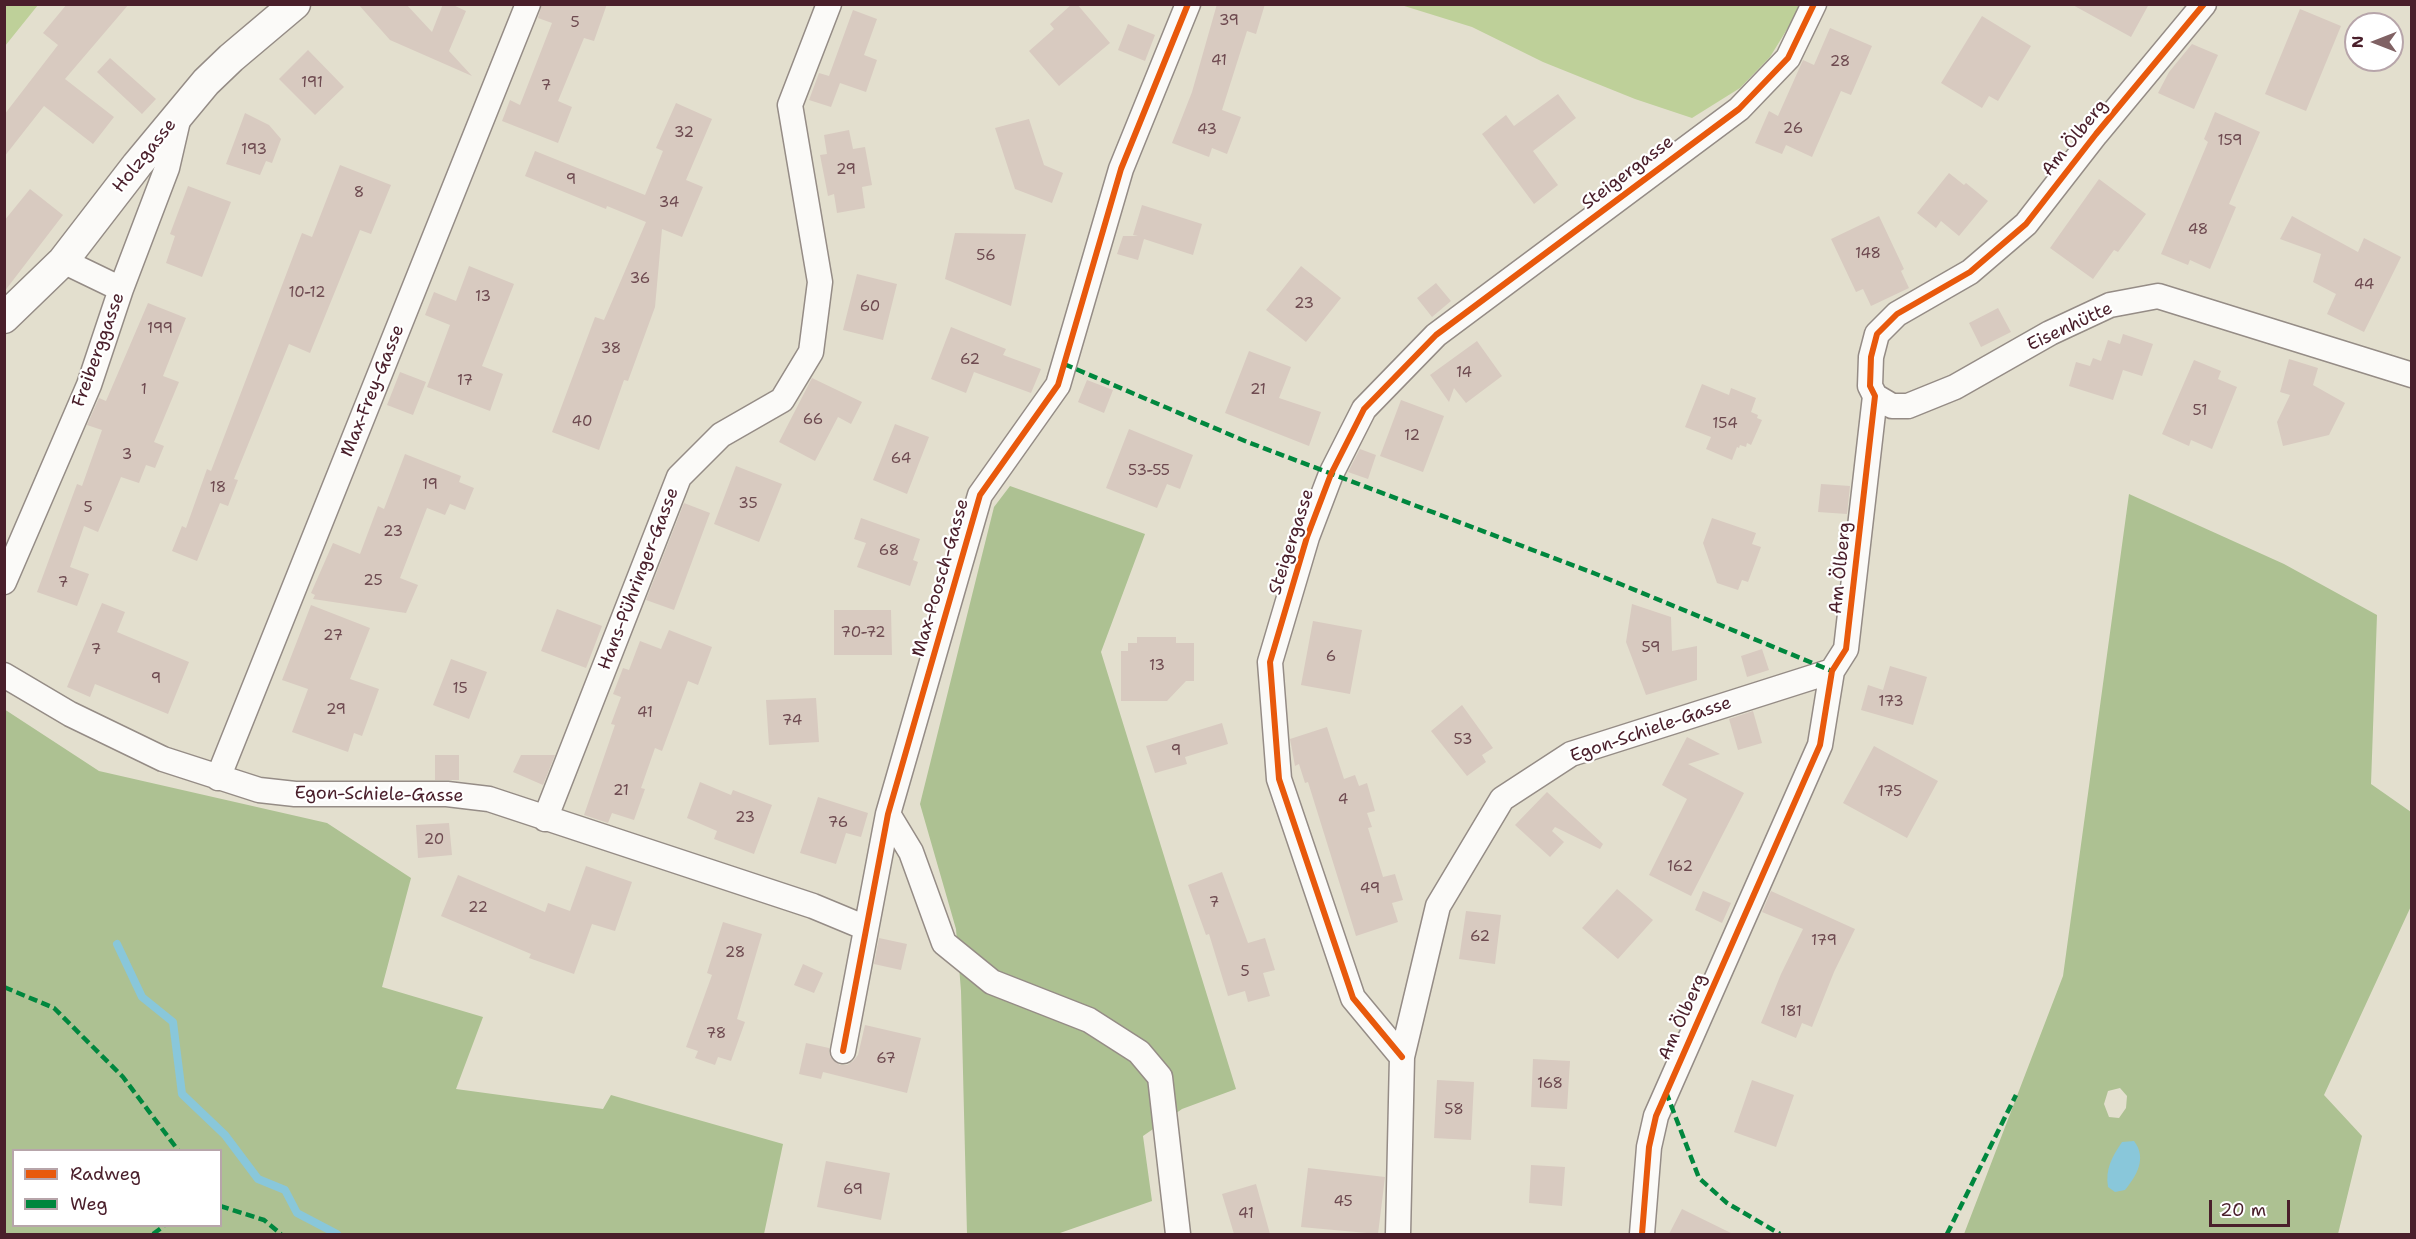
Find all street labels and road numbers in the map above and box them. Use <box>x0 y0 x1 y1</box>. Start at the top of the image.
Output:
street label: Am Ölberg <box>2038 95 2112 181</box>
street label: Holzgasse <box>109 115 181 197</box>
street label: Steigergasse <box>1578 131 1678 215</box>
street label: Freiberggasse <box>68 290 130 410</box>
street label: Eisenhütte <box>2024 298 2116 356</box>
street label: Max-Frey-Gasse <box>337 322 409 460</box>
street label: Hans-Pühringer-Gasse <box>594 485 684 673</box>
street label: Steigergasse <box>1265 486 1319 598</box>
street label: Max-Poosch-Gasse <box>908 496 974 660</box>
street label: Am Ölberg <box>1825 521 1857 615</box>
street label: Egon-Schiele-Gasse <box>1568 692 1734 768</box>
street label: Egon-Schiele-Gasse <box>294 783 464 807</box>
street label: Am Ölberg <box>1654 970 1712 1064</box>

